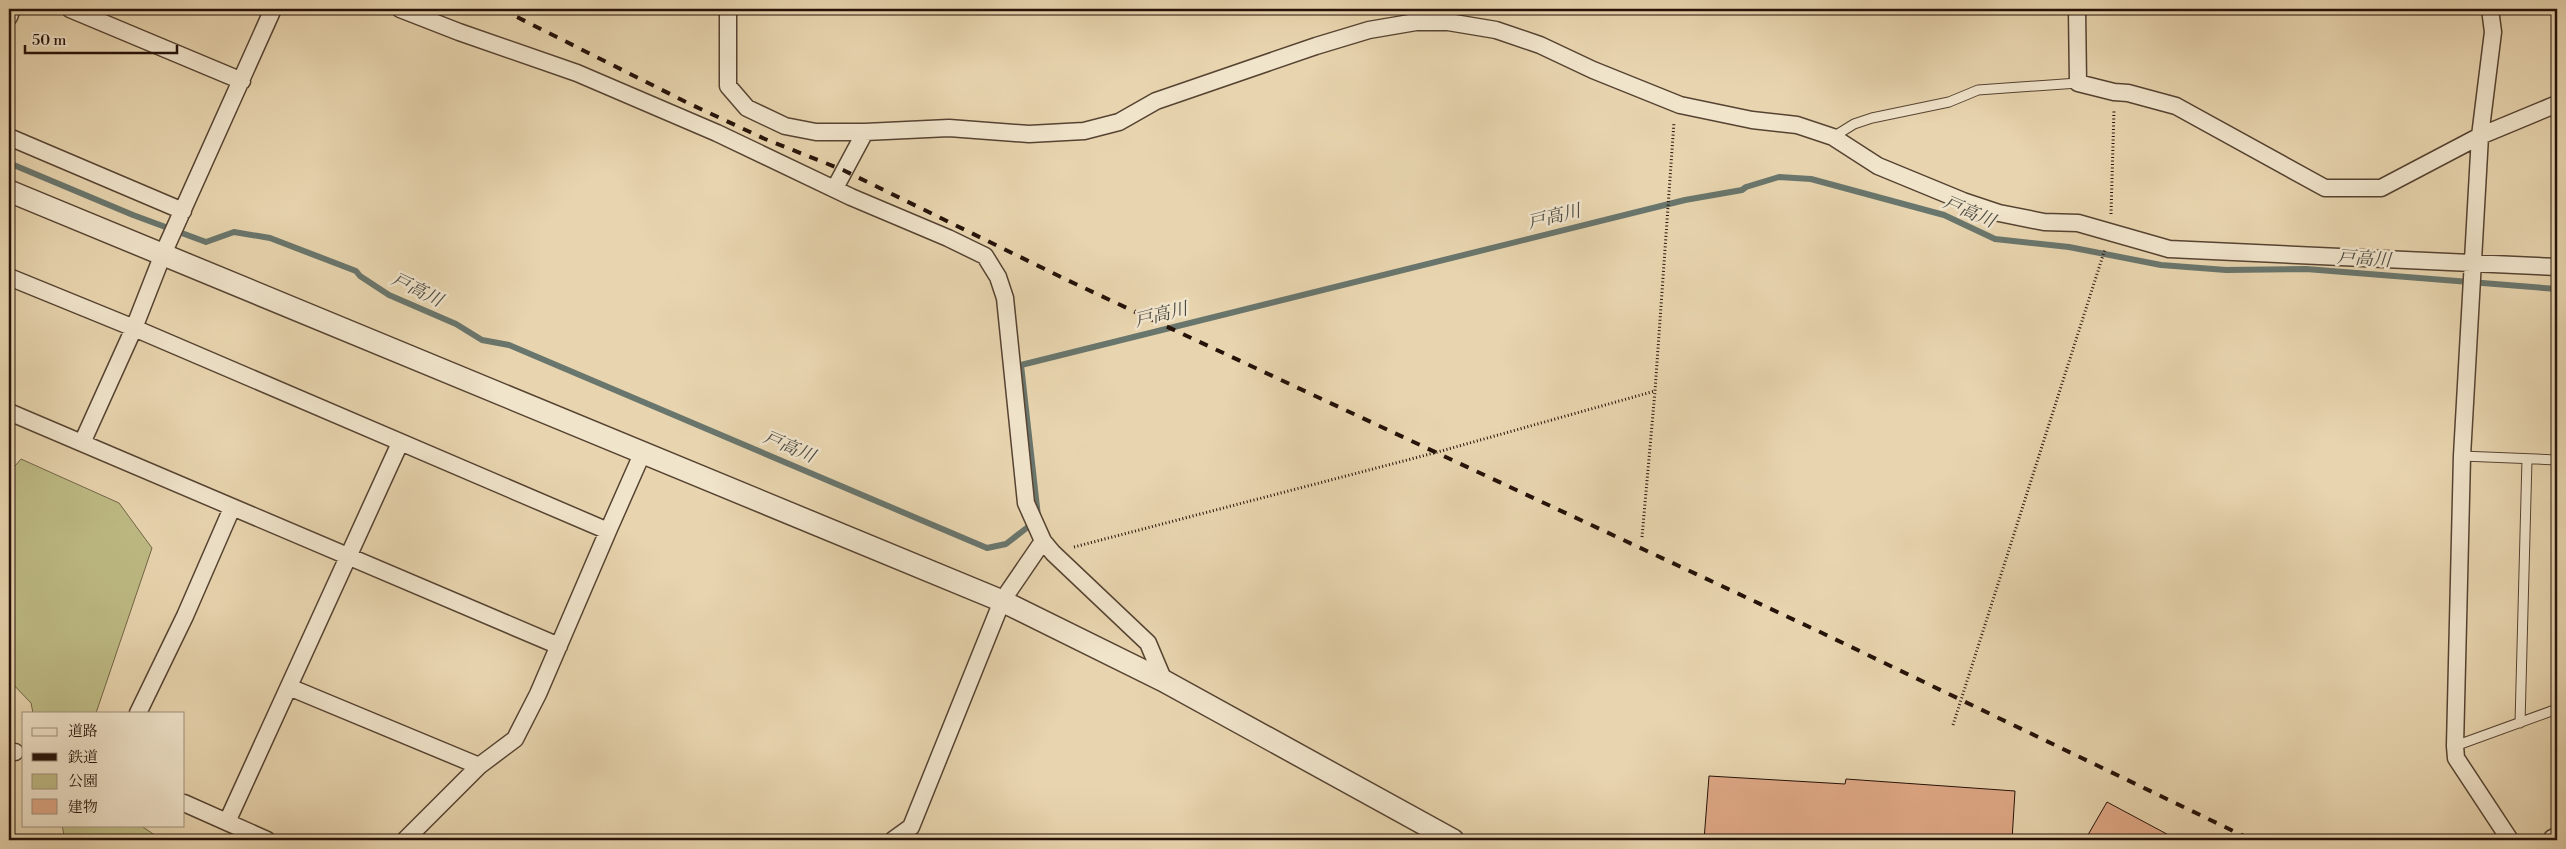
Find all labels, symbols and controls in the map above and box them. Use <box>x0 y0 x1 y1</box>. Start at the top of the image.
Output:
scale bar <box>25 22 178 54</box>
text: 50 m <box>32 31 66 50</box>
water label: 戸高川 <box>1940 191 2000 234</box>
water label: 戸高川 <box>1525 199 1585 235</box>
water label: 戸高川 <box>2336 246 2394 272</box>
water label: 戸高川 <box>388 268 448 313</box>
water label: 戸高川 <box>1132 297 1192 333</box>
water label: 戸高川 <box>760 426 820 469</box>
legend <box>22 712 185 826</box>
text: 道路 <box>68 722 98 741</box>
text: 鉄道 <box>68 748 98 767</box>
text: 公園 <box>68 772 98 791</box>
text: 建物 <box>68 798 98 817</box>

